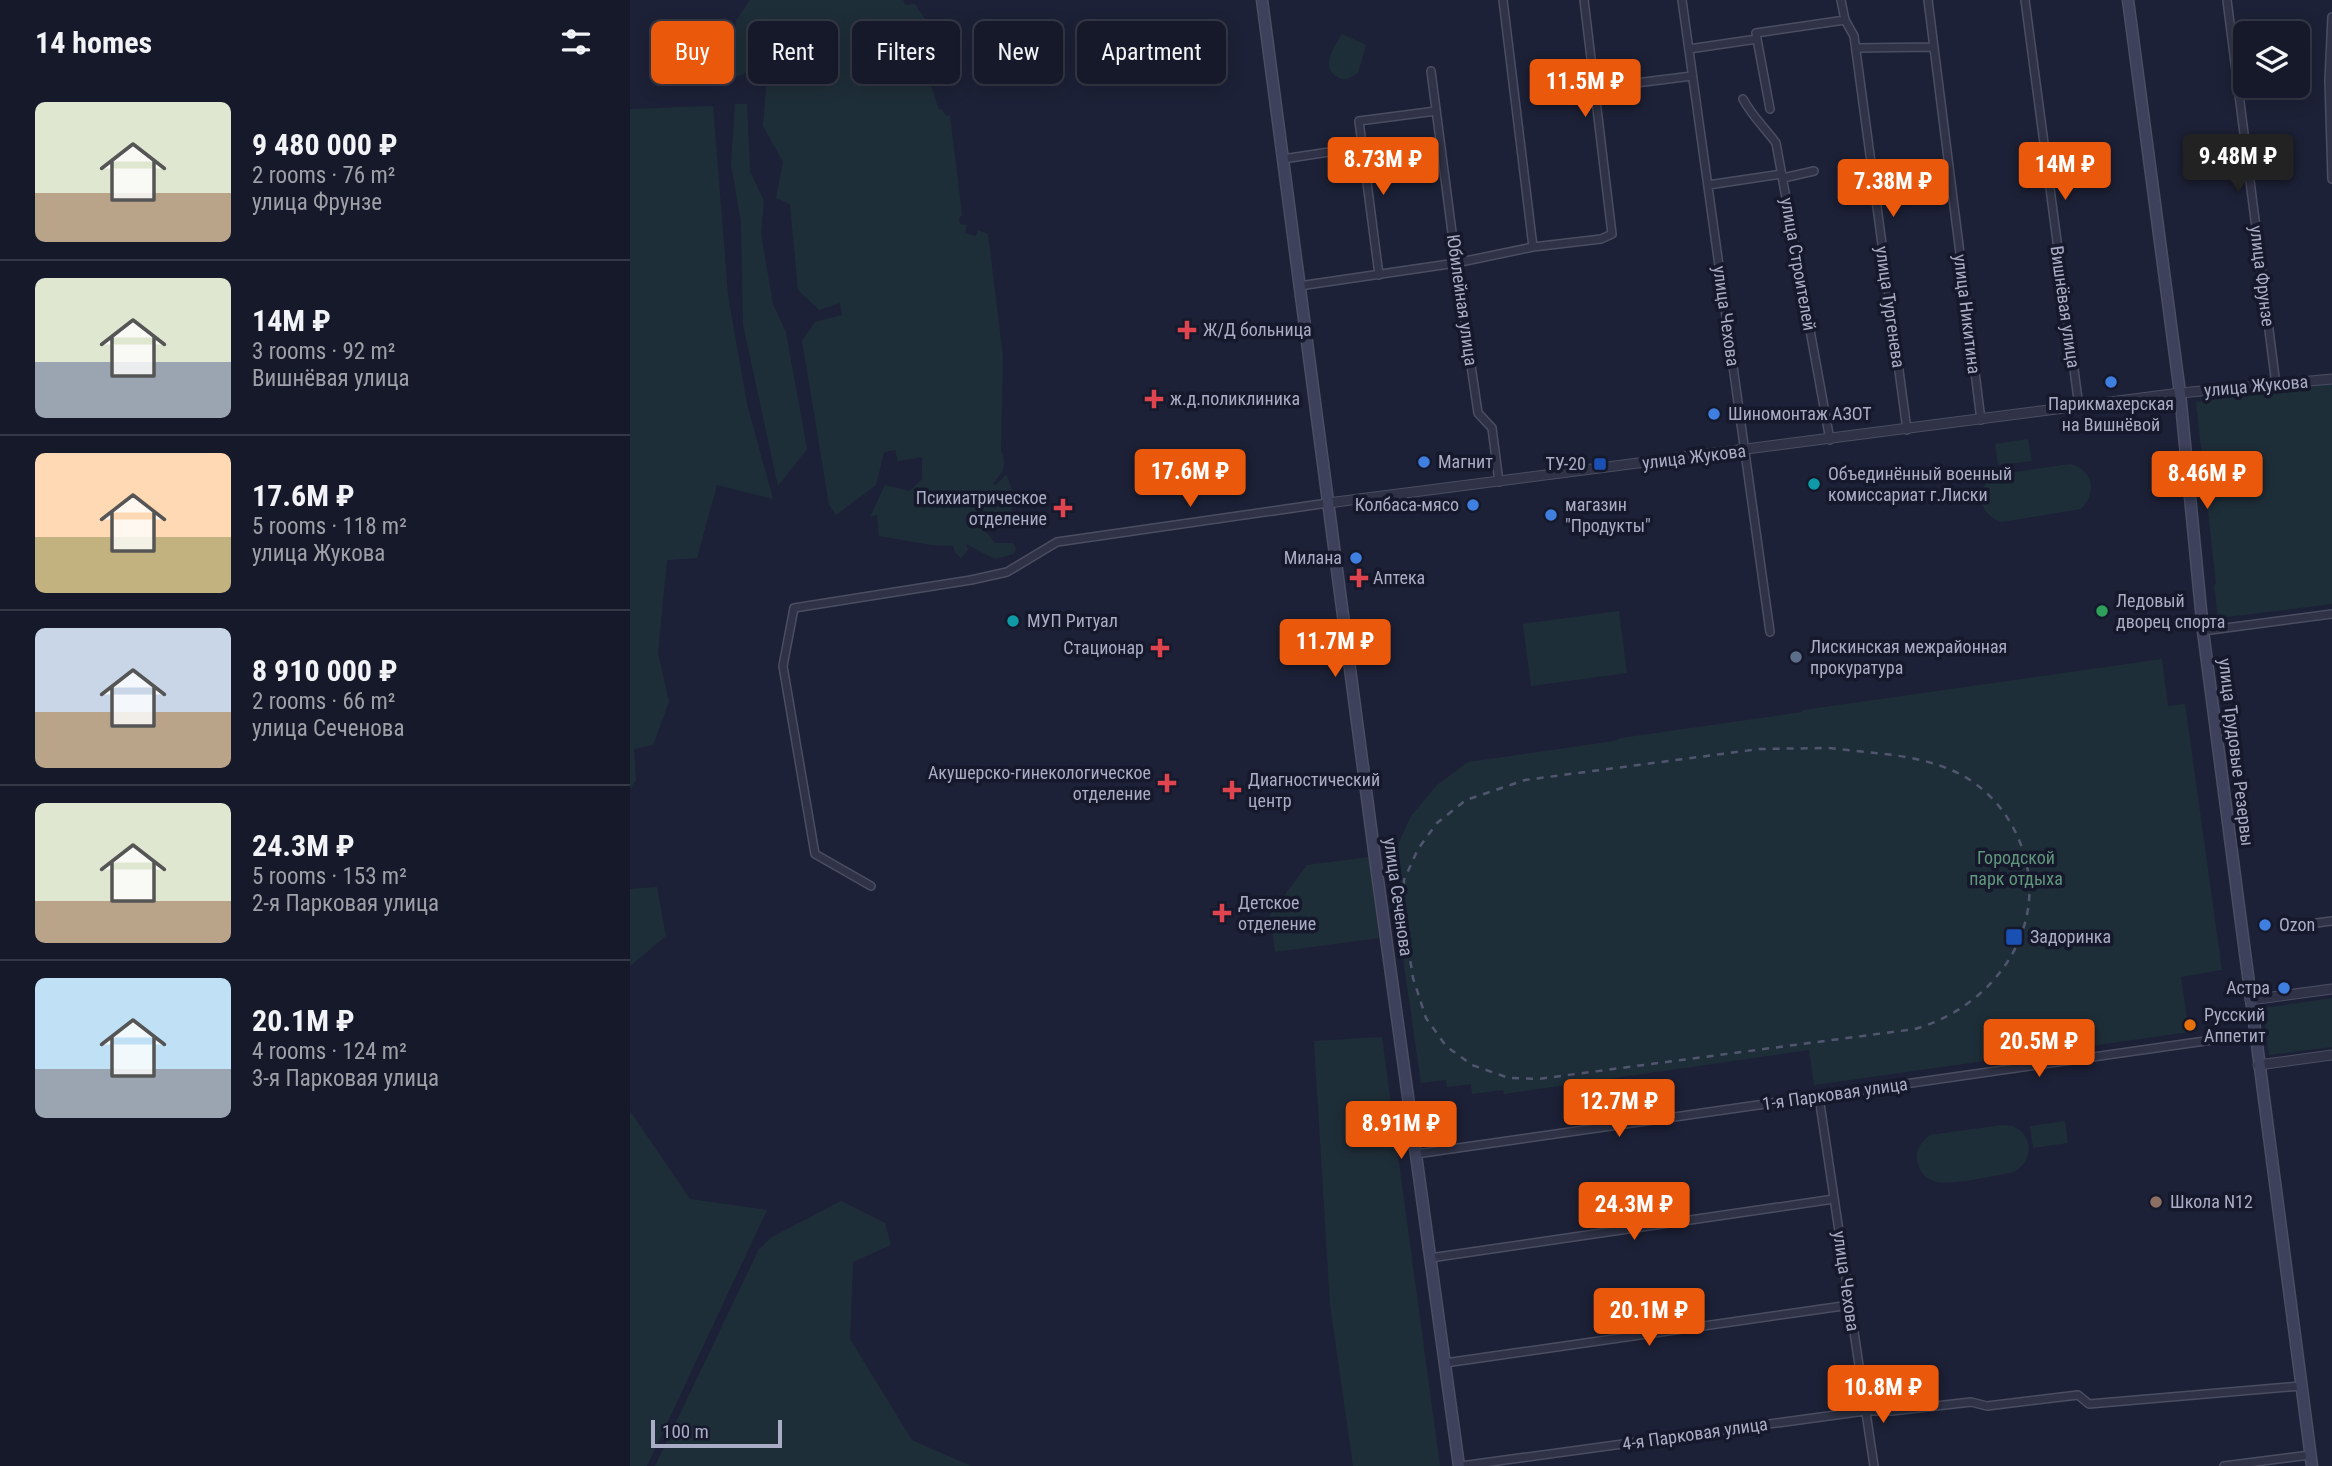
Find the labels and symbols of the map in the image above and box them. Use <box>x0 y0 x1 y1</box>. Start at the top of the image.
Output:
pin: 11.5M ₽ <box>1520 60 1650 119</box>
pin: 9.48M ₽ <box>2173 134 2303 194</box>
pin: 8.73M ₽ <box>1318 138 1448 197</box>
pin: 14M ₽ <box>2016 142 2114 202</box>
pin: 7.38M ₽ <box>1828 160 1958 219</box>
street label: улица Строителей <box>1776 196 1821 332</box>
street label: улица Фрунзе <box>2246 224 2279 328</box>
street label: Юбилейная улица <box>1443 233 1482 367</box>
street label: Вишнёвая улица <box>2047 244 2084 369</box>
street label: улица Тургенева <box>1872 245 1909 369</box>
street label: улица Никитина <box>1950 253 1985 375</box>
street label: улица Чехова <box>1709 264 1744 368</box>
place label: Ж/Д больница <box>1203 319 1312 340</box>
marker: Ж/Д больница <box>1177 320 1197 340</box>
street label: улица Жукова <box>2203 370 2309 401</box>
marker: Парикмахерская на Вишнёвой <box>2103 374 2119 390</box>
place label: ж.д.поликлиника <box>1170 388 1300 409</box>
marker: ж.д.поликлиника <box>1144 389 1164 409</box>
place label: Парикмахерская на Вишнёвой <box>2048 393 2174 435</box>
place label: Шиномонтаж АЗОТ <box>1728 403 1872 424</box>
marker: Шиномонтаж АЗОТ <box>1706 406 1722 422</box>
street label: улица Жукова <box>1641 440 1747 473</box>
pin: 17.6M ₽ <box>1125 449 1255 509</box>
place label: Магнит <box>1438 451 1493 472</box>
pin: 8.46M ₽ <box>2142 452 2272 511</box>
place label: ТУ-20 <box>1546 453 1586 474</box>
marker: Магнит <box>1416 454 1432 470</box>
marker: ТУ-20 <box>1592 456 1608 472</box>
place label: Объединённый военный комиссариат г.Лиски <box>1828 463 2012 505</box>
marker: Объединённый военный комиссариат г.Лиски <box>1806 476 1822 492</box>
place label: Психиатрическое отделение <box>916 487 1047 529</box>
place label: Колбаса-мясо <box>1355 494 1459 515</box>
place label: магазин "Продукты" <box>1565 494 1651 536</box>
marker: Колбаса-мясо <box>1465 497 1481 513</box>
marker: Психиатрическое отделение <box>1053 498 1073 518</box>
marker: магазин "Продукты" <box>1543 507 1559 523</box>
place label: Милана <box>1284 547 1342 568</box>
marker: Милана <box>1348 550 1364 566</box>
place label: Аптека <box>1373 567 1425 588</box>
marker: Аптека <box>1351 570 1367 586</box>
place label: Ледовый дворец спорта <box>2116 590 2225 632</box>
marker: Ледовый дворец спорта <box>2094 603 2110 619</box>
place label: МУП Ритуал <box>1027 610 1118 631</box>
marker: МУП Ритуал <box>1005 613 1021 629</box>
pin: 11.7M ₽ <box>1270 620 1400 679</box>
place label: Лискинская межрайонная прокуратура <box>1810 636 2007 678</box>
place label: Стационар <box>1063 637 1144 658</box>
marker: Стационар <box>1150 638 1170 658</box>
marker: Лискинская межрайонная прокуратура <box>1788 649 1804 665</box>
street label: улица Трудовые Резервы <box>2215 657 2258 847</box>
place label: Акушерско-гинекологическое отделение <box>928 762 1151 804</box>
place label: Диагностический центр <box>1248 769 1380 811</box>
marker: Акушерско-гинекологическое отделение <box>1157 773 1177 793</box>
marker: Диагностический центр <box>1222 780 1242 800</box>
street label: улица Сеченова <box>1380 836 1417 957</box>
park label: Городской парк отдыха <box>1969 847 2063 889</box>
place label: Детское отделение <box>1238 892 1316 934</box>
marker: Детское отделение <box>1212 903 1232 923</box>
place label: Ozon <box>2279 914 2315 935</box>
marker: Ozon <box>2257 917 2273 933</box>
place label: Задоринка <box>2030 926 2111 947</box>
marker: Задоринка <box>2004 927 2024 947</box>
place label: Астра <box>2226 977 2270 998</box>
marker: Астра <box>2276 980 2292 996</box>
place label: Русский Аппетит <box>2204 1004 2266 1046</box>
marker: Русский Аппетит <box>2182 1017 2198 1033</box>
pin: 20.5M ₽ <box>1974 1020 2104 1079</box>
street label: 1-я Парковая улица <box>1761 1073 1909 1114</box>
pin: 12.7M ₽ <box>1554 1080 1684 1139</box>
pin: 8.91M ₽ <box>1336 1102 1466 1161</box>
pin: 24.3M ₽ <box>1569 1182 1699 1242</box>
place label: Школа N12 <box>2170 1191 2253 1212</box>
marker: Школа N12 <box>2148 1194 2164 1210</box>
street label: улица Чехова <box>1829 1229 1864 1333</box>
pin: 20.1M ₽ <box>1584 1288 1714 1348</box>
pin: 10.8M ₽ <box>1818 1366 1948 1425</box>
street label: 4-я Парковая улица <box>1621 1413 1769 1454</box>
scale bar <box>651 1417 782 1449</box>

